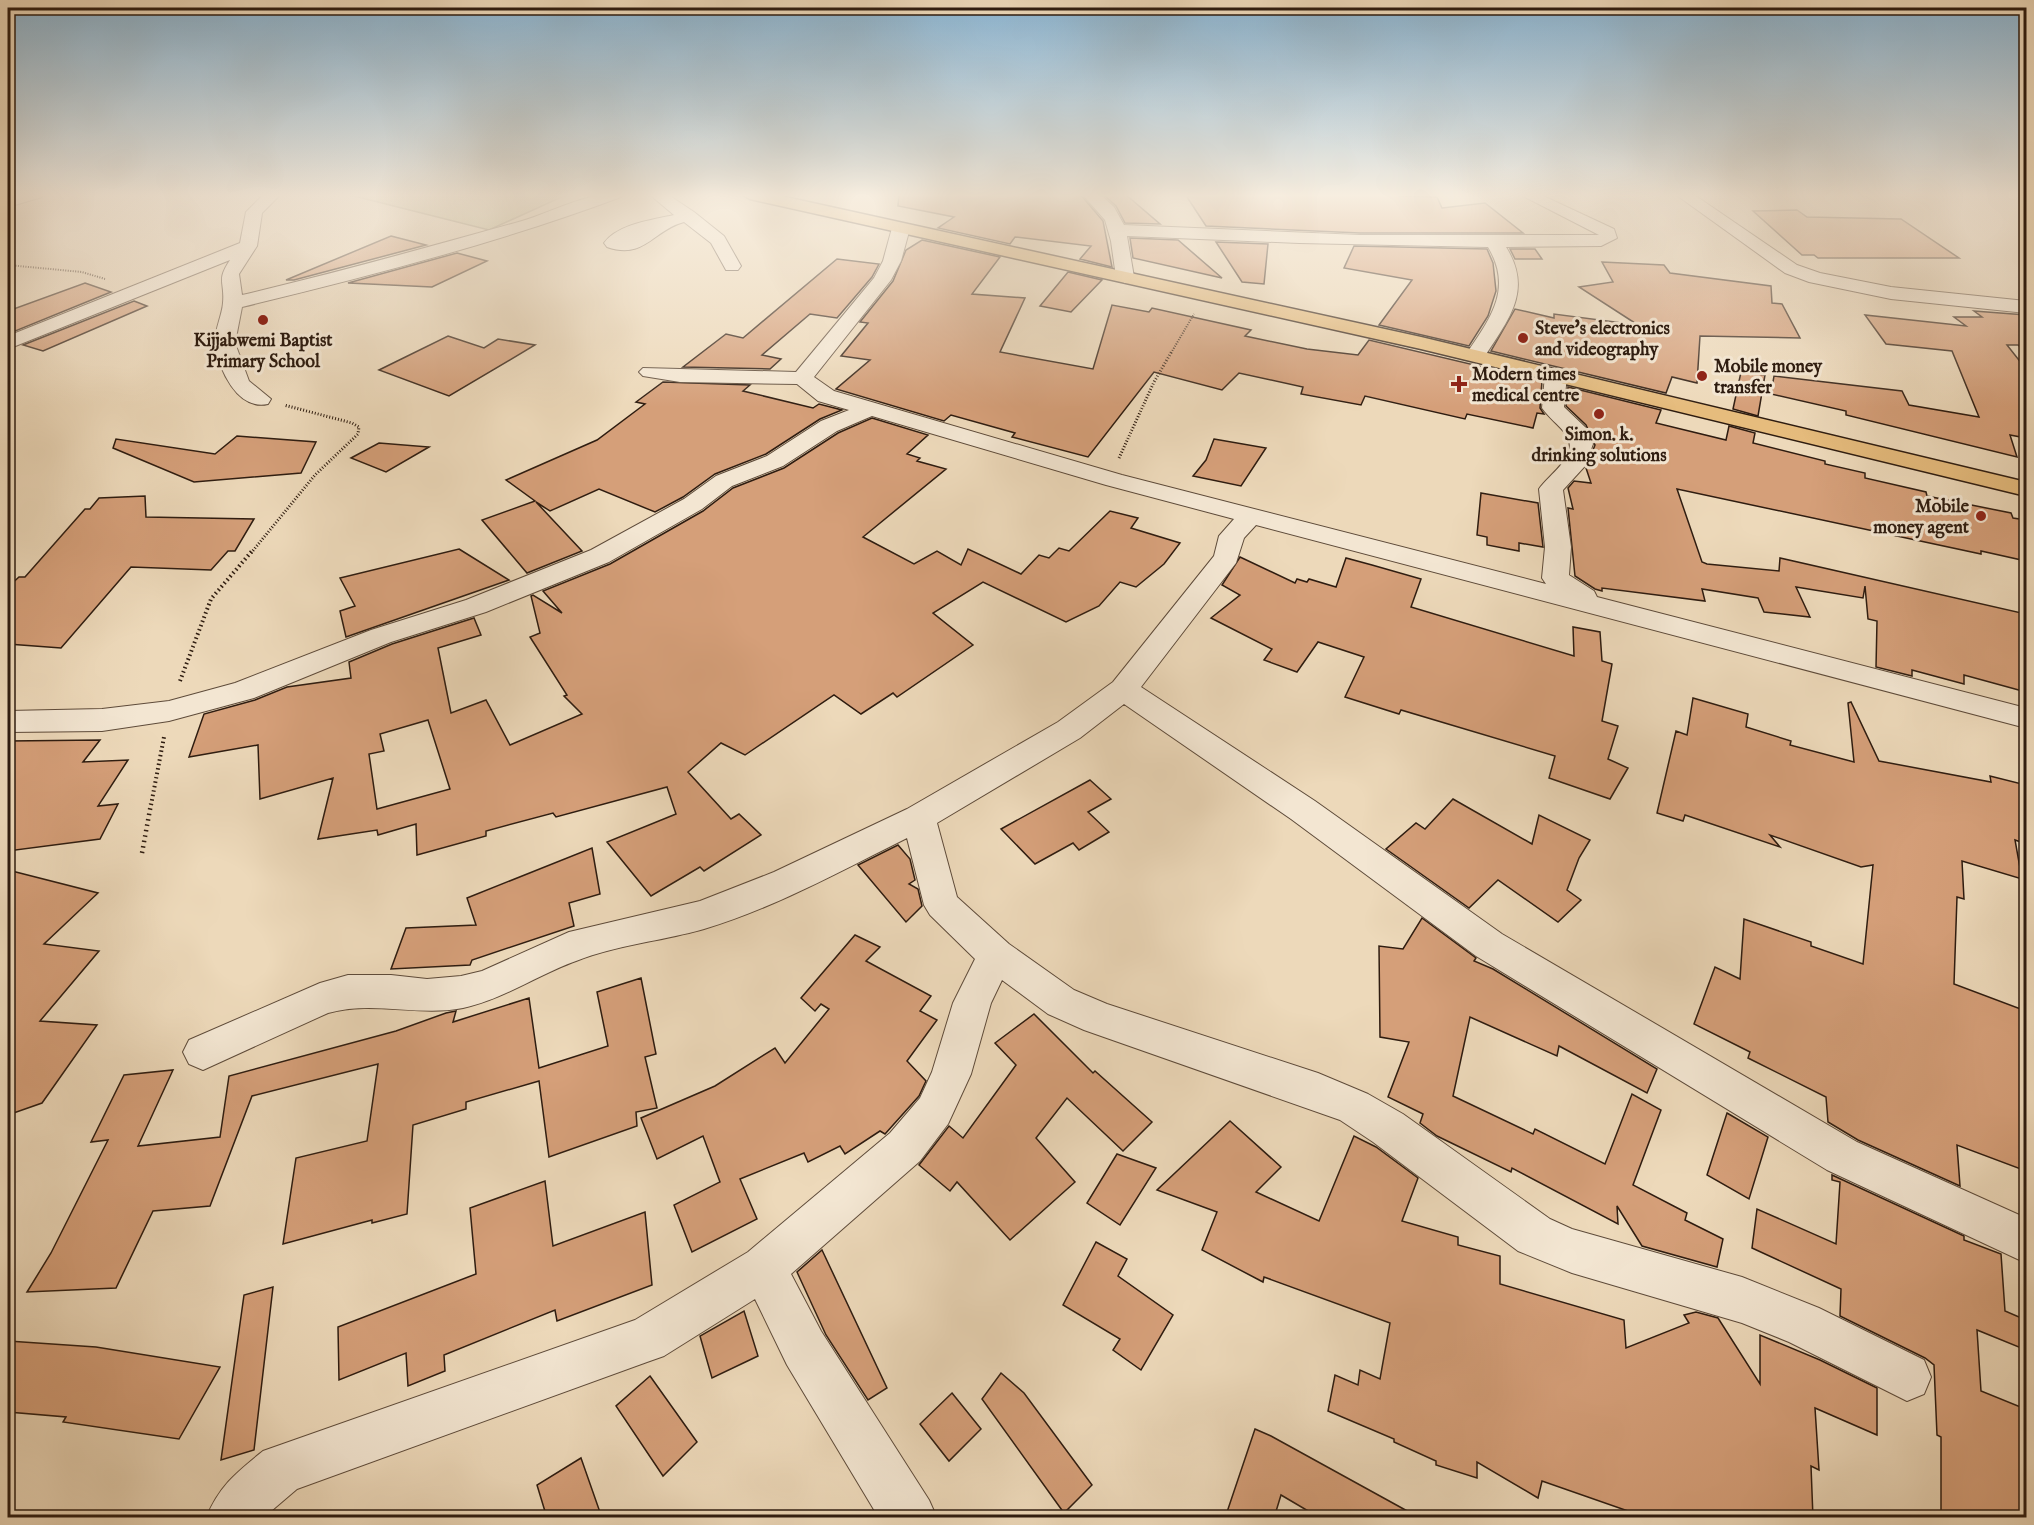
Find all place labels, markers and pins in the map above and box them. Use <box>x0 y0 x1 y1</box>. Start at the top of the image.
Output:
marker: Kijjabwemi Baptist Primary School <box>256 313 270 327</box>
place label: Steve's electronics and videography <box>1535 318 1671 362</box>
place label: Kijjabwemi Baptist Primary School <box>193 330 333 374</box>
marker: Steve's electronics and videography <box>1516 331 1530 345</box>
place label: Mobile money transfer <box>1713 356 1823 400</box>
place label: Modern times medical centre <box>1472 364 1580 408</box>
marker: Mobile money transfer <box>1695 369 1709 383</box>
marker: Modern times medical centre <box>1450 375 1468 393</box>
marker: Simon. k. drinking solutions <box>1592 407 1606 421</box>
place label: Simon. k. drinking solutions <box>1532 424 1667 468</box>
place label: Mobile money agent <box>1873 496 1970 540</box>
marker: Mobile money agent <box>1974 509 1988 523</box>

